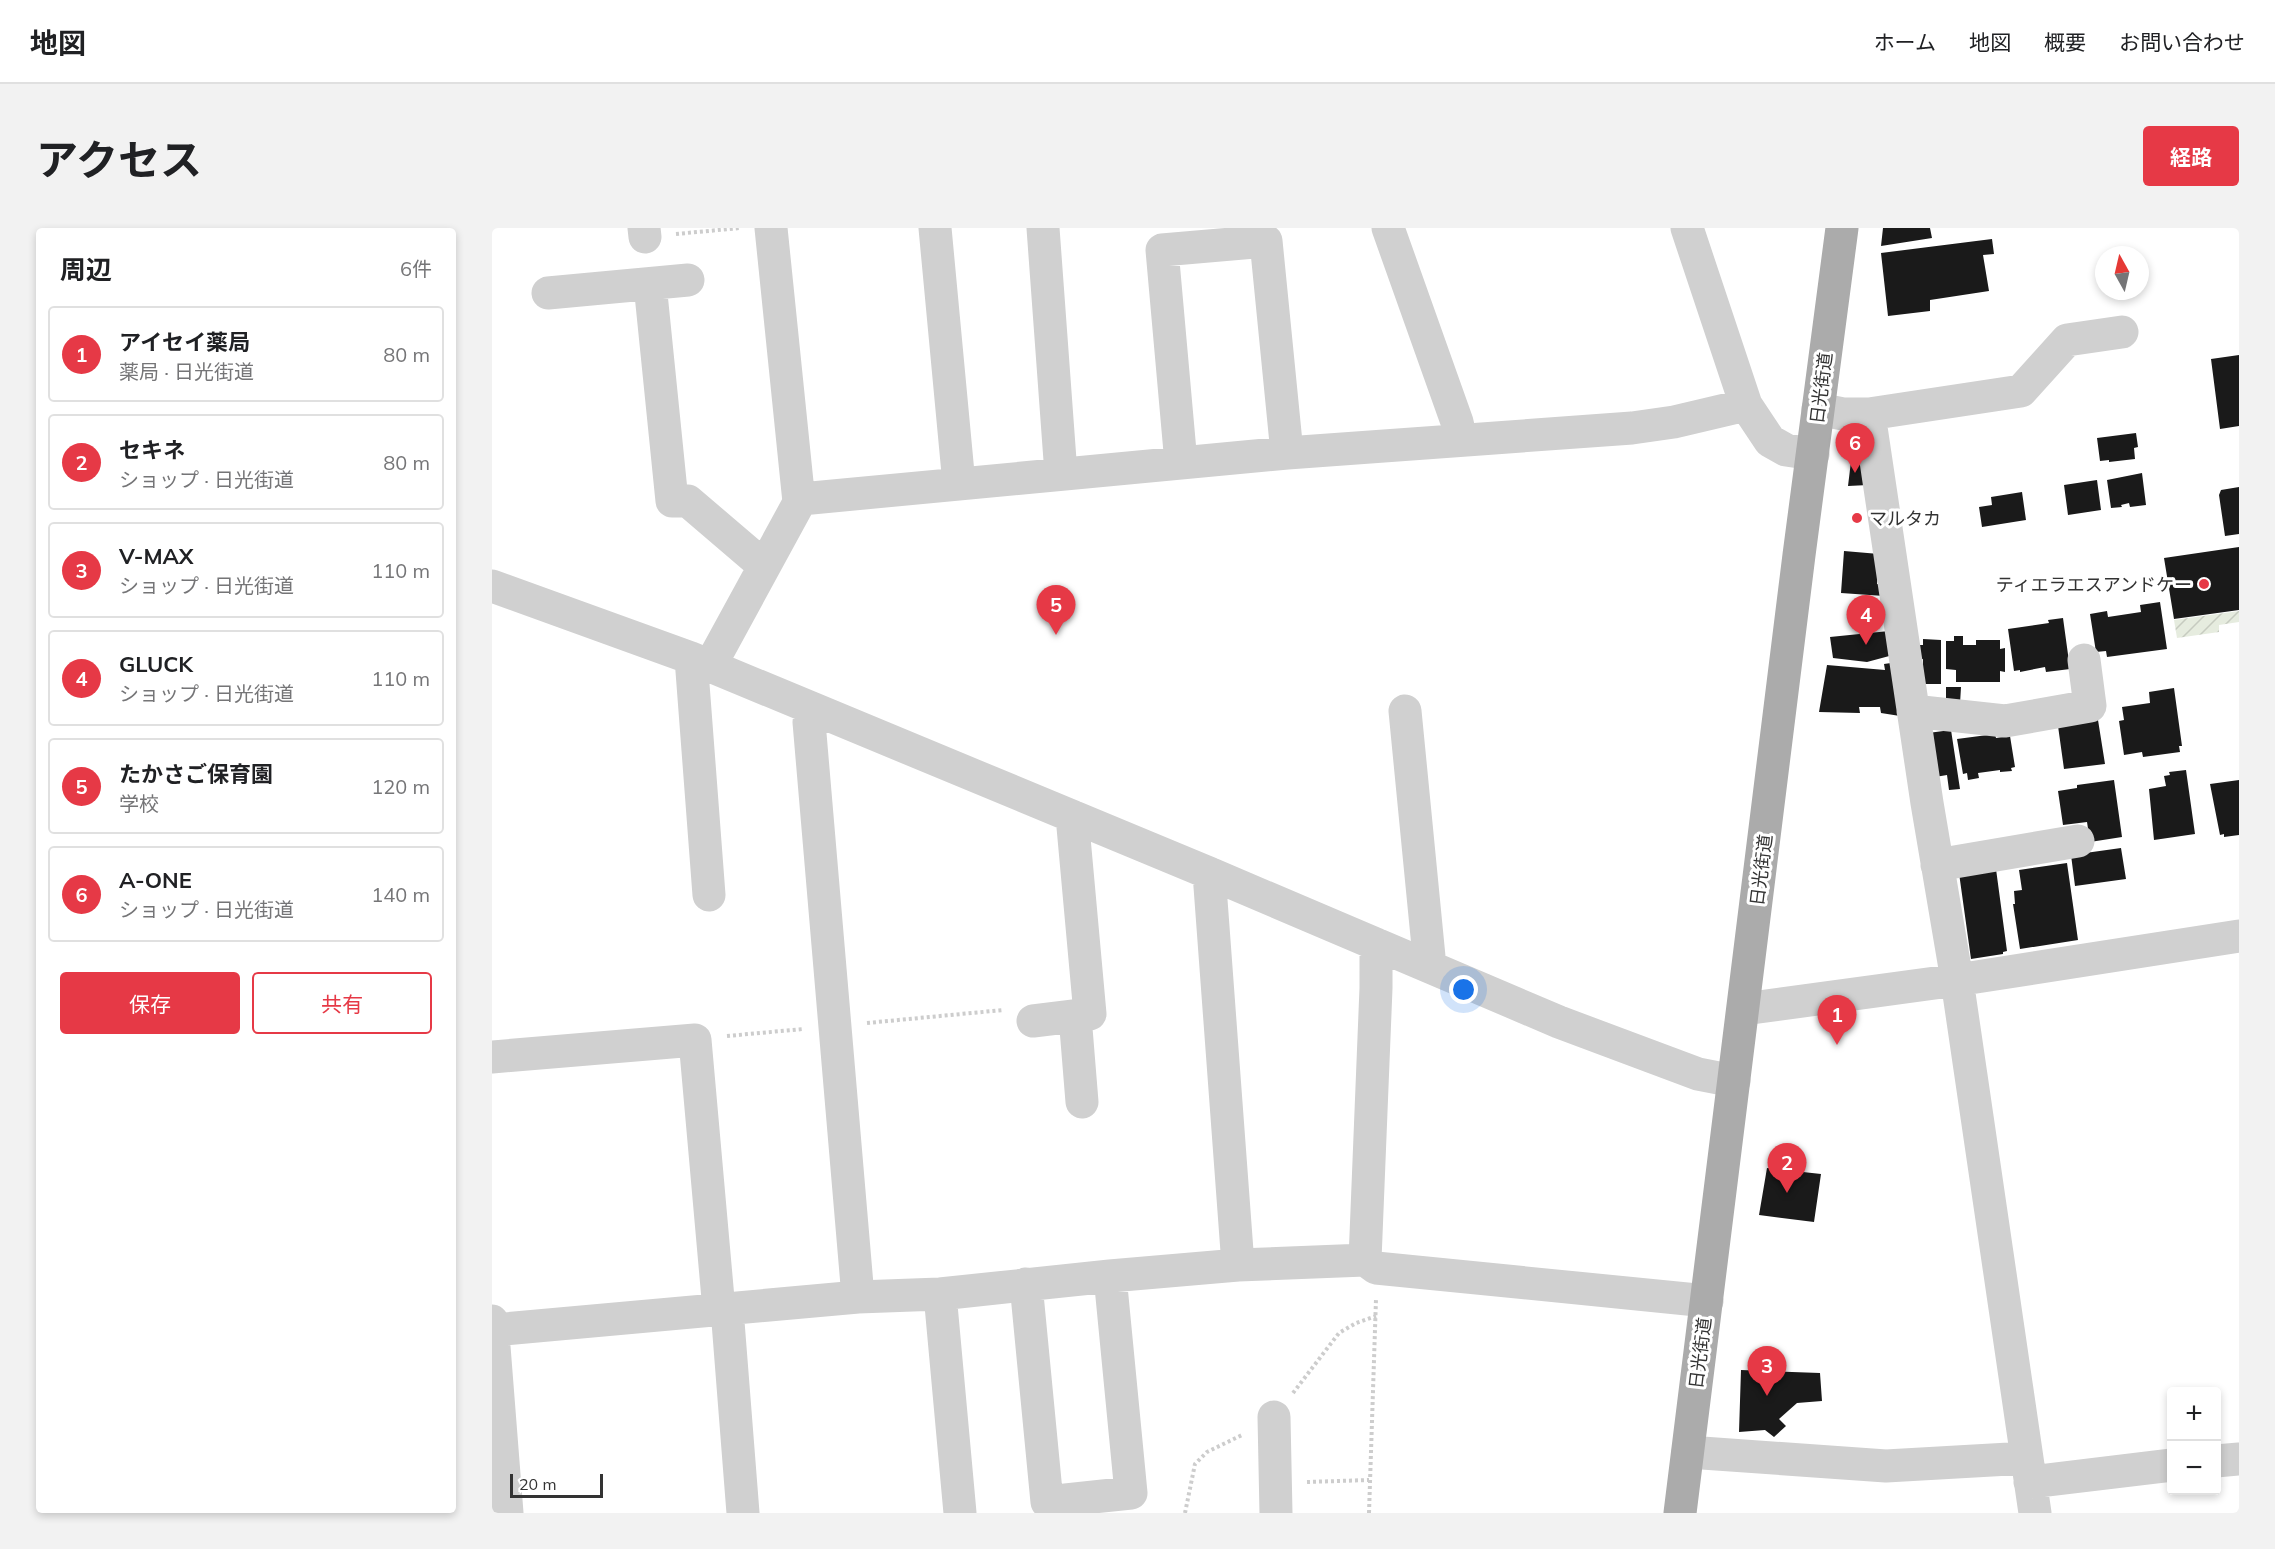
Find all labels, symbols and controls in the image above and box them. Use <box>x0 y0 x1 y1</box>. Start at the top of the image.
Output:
text: 地図 <box>30 25 86 60</box>
text: ホーム <box>1874 29 1936 55</box>
text: 地図 <box>1969 29 2011 55</box>
text: 概要 <box>2044 29 2086 55</box>
text: お問い合わせ <box>2119 29 2245 55</box>
button: 経路 <box>2143 126 2239 186</box>
text: アクセス <box>36 133 202 186</box>
north arrow <box>2095 246 2149 300</box>
text: 周辺 <box>60 253 112 286</box>
text: 6件 <box>400 256 432 281</box>
text: アイセイ薬局 <box>119 328 250 356</box>
text: 1 <box>76 342 88 367</box>
text: 80 m <box>383 342 430 367</box>
street label: 日光街道 <box>1805 351 1837 425</box>
text: 薬局 · 日光街道 <box>119 359 254 384</box>
pin: 6 <box>1836 424 1874 473</box>
text: セキネ <box>119 436 185 464</box>
text: 2 <box>76 450 88 475</box>
text: 80 m <box>383 450 430 475</box>
text: ショップ · 日光街道 <box>119 467 294 492</box>
place label: マルタカ <box>1869 507 1941 530</box>
marker: マルタカ <box>1850 511 1864 525</box>
text: V-MAX <box>119 542 193 570</box>
text: 3 <box>76 558 88 583</box>
text: 110 m <box>371 558 430 583</box>
text: ショップ · 日光街道 <box>119 573 294 598</box>
place label: ティエラエスアンドケー <box>1996 573 2192 596</box>
marker: ティエラエスアンドケー <box>2197 577 2211 591</box>
pin: 5 <box>1036 586 1076 635</box>
pin: 4 <box>1846 596 1886 645</box>
text: GLUCK <box>119 650 193 678</box>
text: 4 <box>76 666 88 691</box>
text: 110 m <box>371 666 430 691</box>
text: ショップ · 日光街道 <box>119 681 294 706</box>
text: たかさご保育園 <box>119 760 273 788</box>
text: 5 <box>76 774 88 799</box>
text: 120 m <box>371 774 430 799</box>
text: 学校 <box>119 791 159 816</box>
street label: 日光街道 <box>1745 833 1777 907</box>
text: A-ONE <box>119 866 192 894</box>
text: 6 <box>76 882 88 907</box>
text: 140 m <box>371 882 430 907</box>
text: ショップ · 日光街道 <box>119 897 294 922</box>
button: 保存 <box>60 972 240 1034</box>
button: 共有 <box>252 972 432 1034</box>
your location <box>1449 975 1478 1004</box>
pin: 1 <box>1818 996 1856 1045</box>
pin: 2 <box>1768 1144 1806 1193</box>
street label: 日光街道 <box>1684 1316 1716 1390</box>
pin: 3 <box>1748 1346 1786 1396</box>
map controls <box>2167 1387 2221 1495</box>
button: + <box>2167 1387 2221 1441</box>
button: − <box>2167 1441 2221 1495</box>
scale bar <box>510 1471 603 1498</box>
text: 20 m <box>519 1474 556 1494</box>

